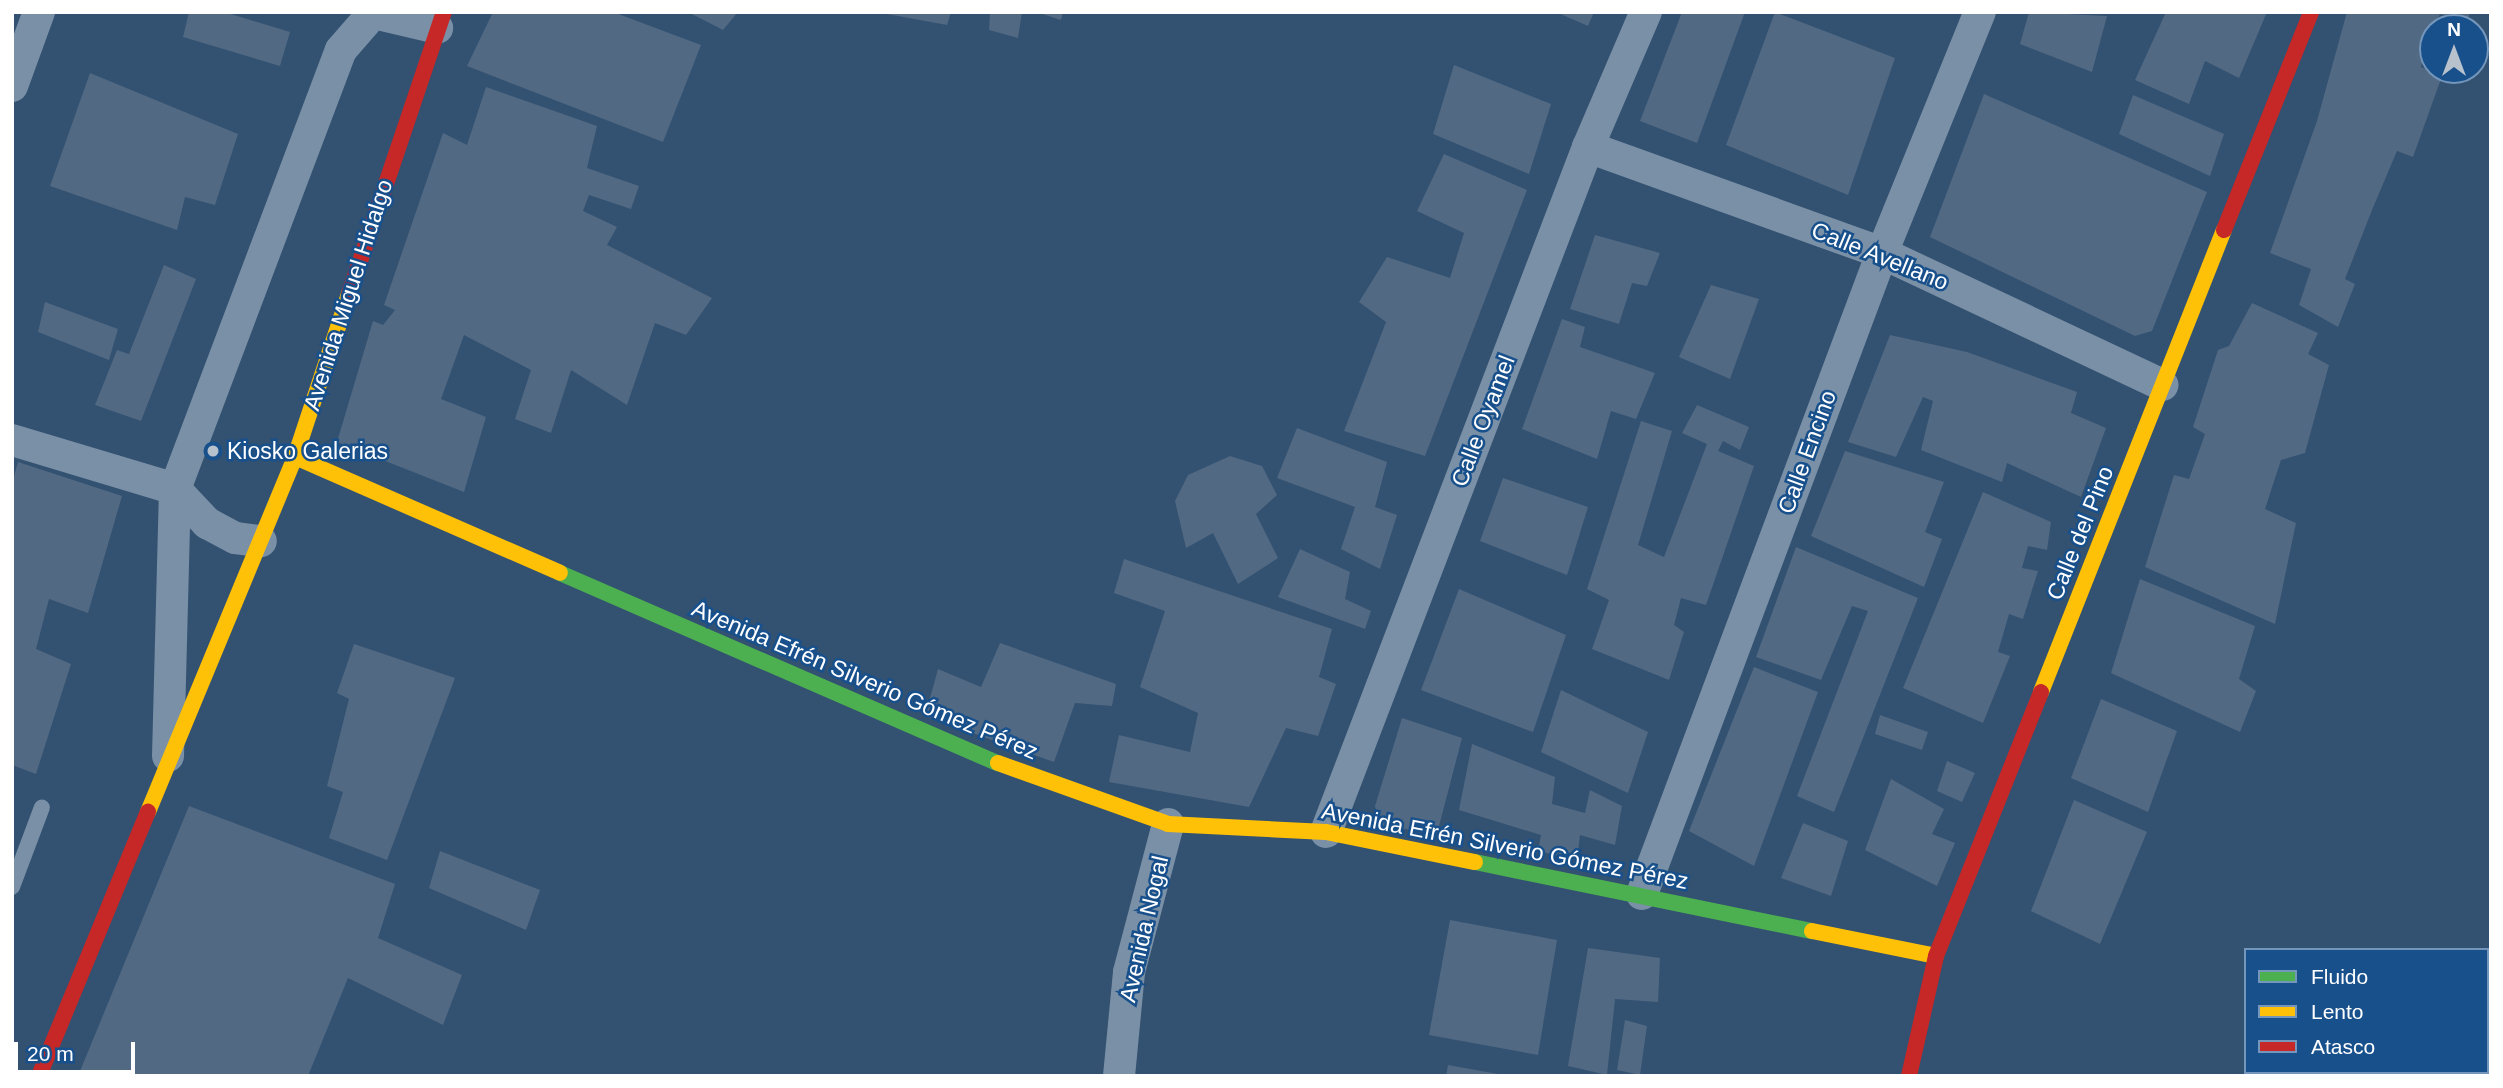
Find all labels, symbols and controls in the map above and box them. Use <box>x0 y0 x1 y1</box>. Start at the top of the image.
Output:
north arrow <box>2419 14 2489 84</box>
text: N <box>2447 19 2461 40</box>
street label: Avenida Miguel Hidalgo <box>298 176 398 414</box>
street label: Calle Avellano <box>1807 216 1953 296</box>
street label: Calle Oyamel <box>1445 352 1521 490</box>
street label: Calle Encino <box>1772 387 1842 517</box>
place label: Kiosko Galerias <box>227 437 388 465</box>
marker: Kiosko Galerias <box>205 443 221 459</box>
street label: Calle del Pino <box>2041 462 2119 604</box>
street label: Avenida Efrén Silverio Gómez Pérez <box>688 594 1042 766</box>
street label: Avenida Efrén Silverio Gómez Pérez <box>1319 797 1691 895</box>
street label: Avenida Nogal <box>1114 853 1174 1005</box>
legend <box>2244 948 2489 1074</box>
text: Fluido <box>2311 965 2368 988</box>
text: Lento <box>2311 1000 2364 1023</box>
scale bar <box>18 1028 138 1072</box>
text: Atasco <box>2311 1035 2375 1058</box>
text: 20 m <box>27 1042 74 1065</box>

